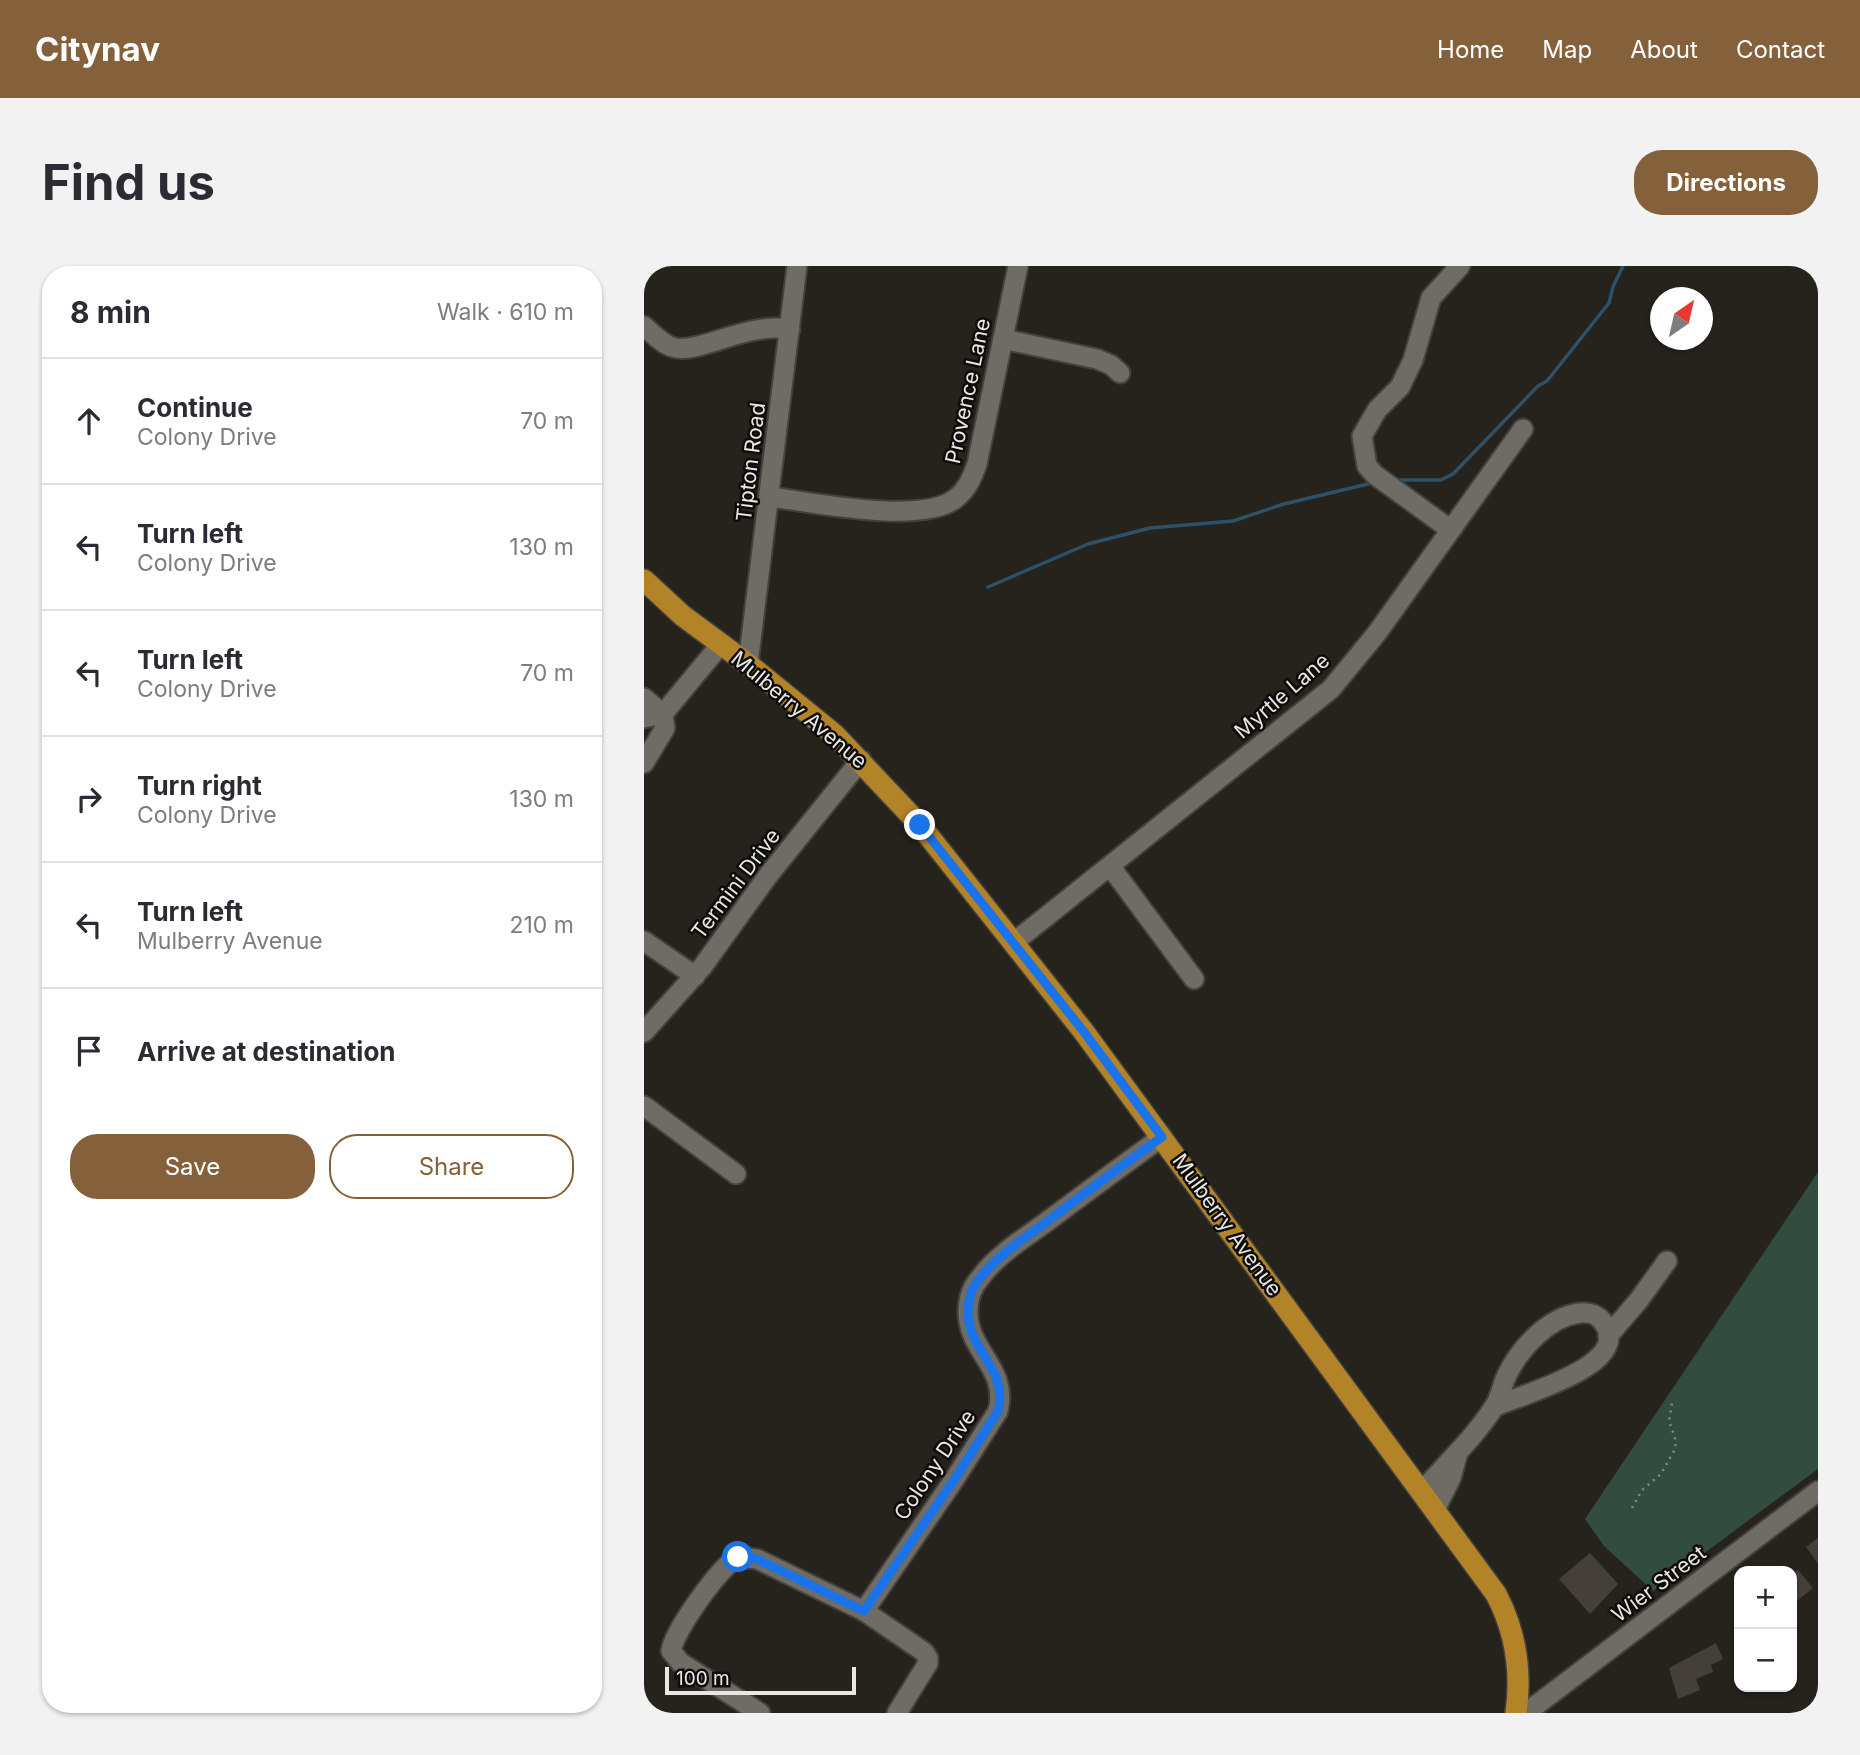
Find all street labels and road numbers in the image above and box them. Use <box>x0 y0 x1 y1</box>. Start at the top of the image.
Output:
street label: Provence Lane <box>940 316 995 466</box>
street label: Tipton Road <box>731 401 770 523</box>
street label: Mulberry Avenue <box>726 646 872 774</box>
street label: Myrtle Lane <box>1229 648 1334 744</box>
street label: Termini Drive <box>686 824 785 944</box>
street label: Mulberry Avenue <box>1167 1149 1287 1301</box>
street label: Colony Drive <box>889 1405 981 1525</box>
street label: Wier Street <box>1607 1540 1711 1627</box>

